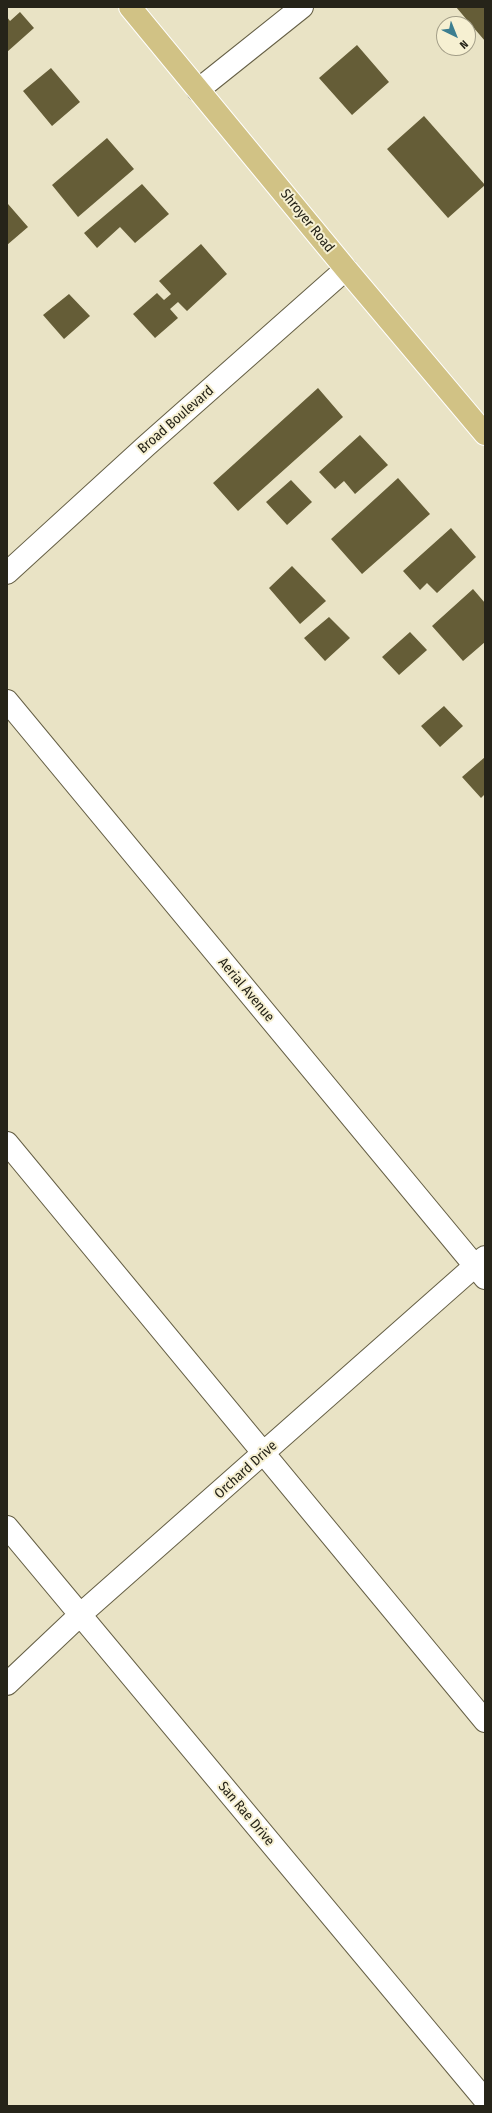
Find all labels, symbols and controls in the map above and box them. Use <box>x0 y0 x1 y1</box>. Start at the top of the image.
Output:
north arrow <box>436 16 476 56</box>
text: N <box>457 37 471 51</box>
street label: Shroyer Road <box>276 186 338 256</box>
street label: Broad Boulevard <box>135 383 217 457</box>
street label: Aerial Avenue <box>214 955 278 1025</box>
street label: Orchard Drive <box>211 1438 281 1502</box>
street label: San Rae Drive <box>214 1778 278 1850</box>

